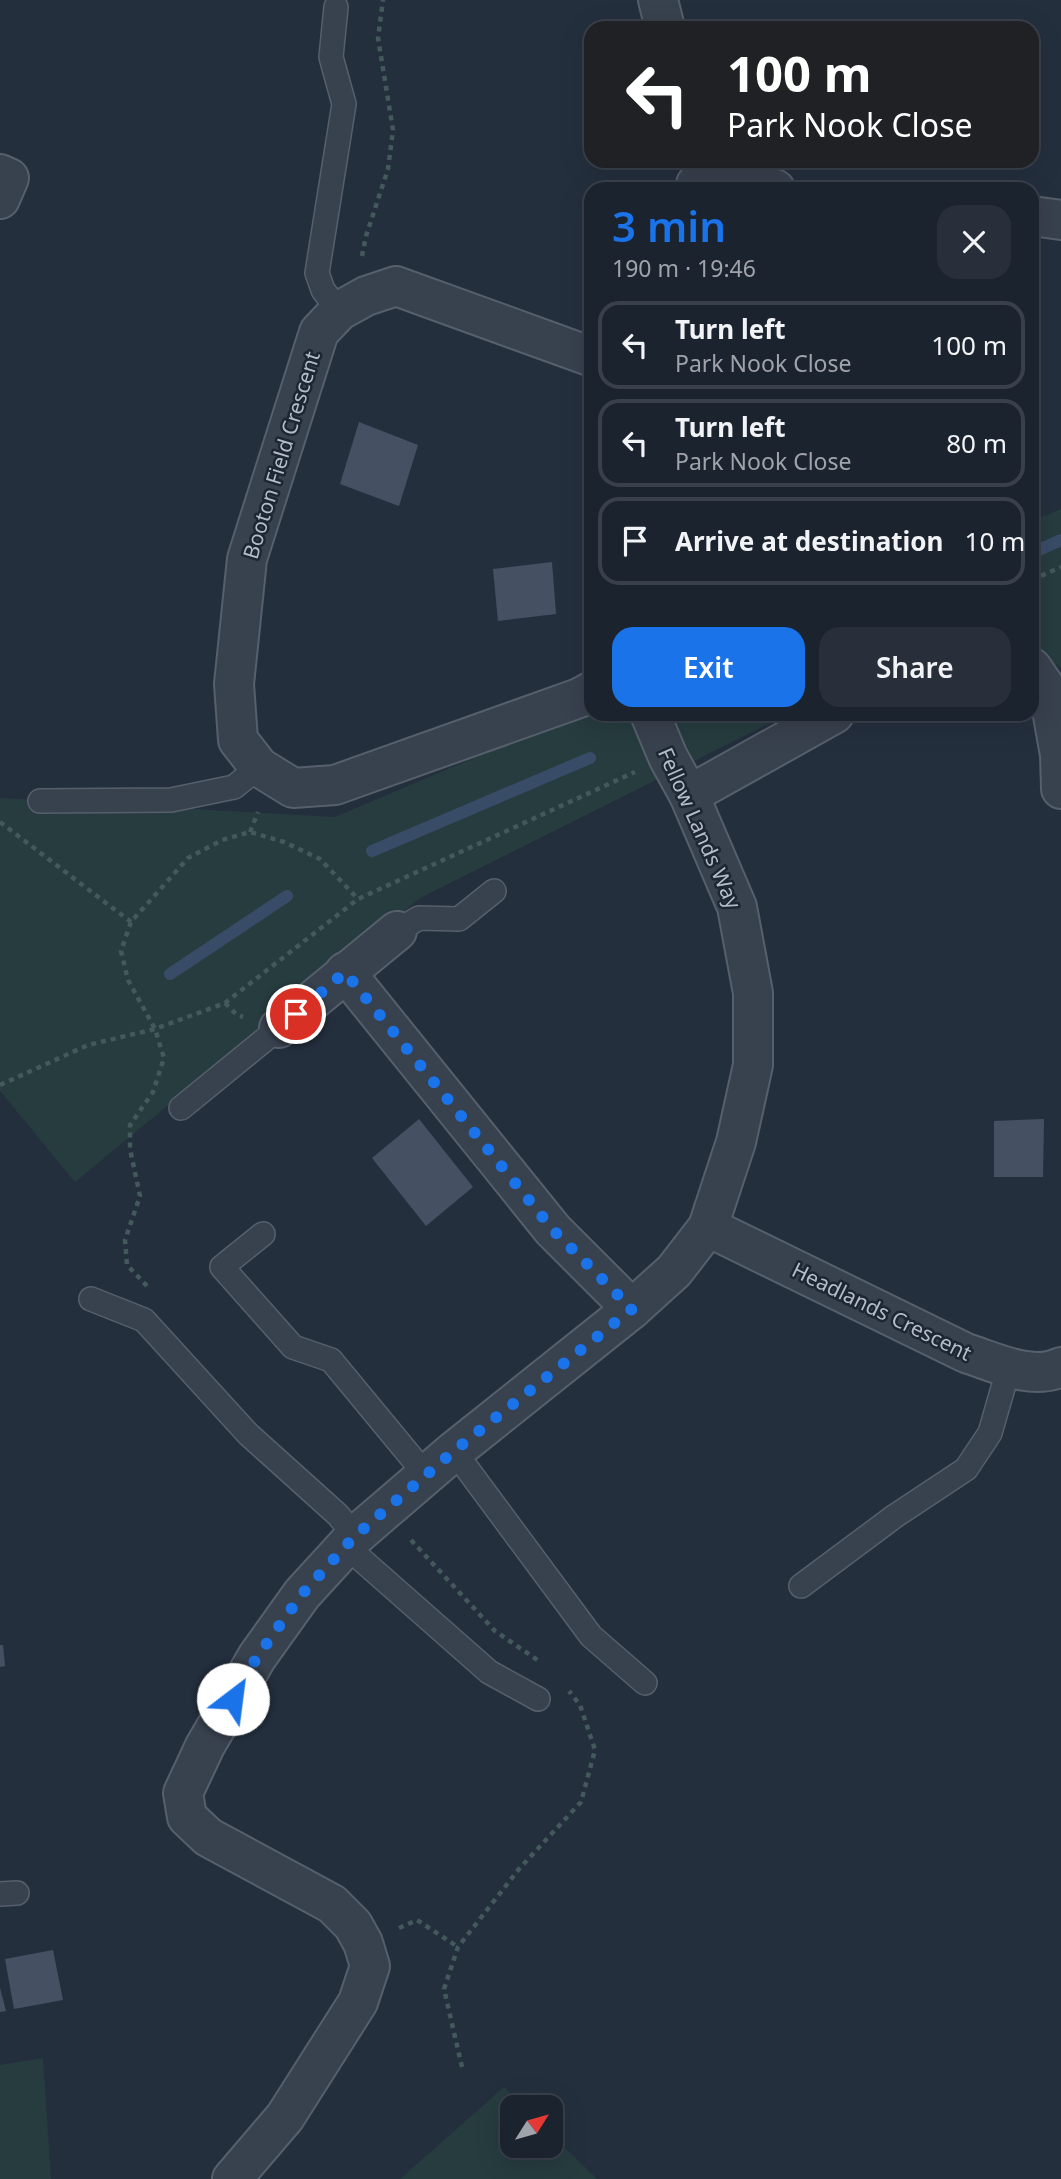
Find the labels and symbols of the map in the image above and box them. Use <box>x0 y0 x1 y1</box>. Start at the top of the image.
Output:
street label: Booton Field Crescent <box>236 347 326 562</box>
street label: Fellow Lands Way <box>652 743 748 913</box>
pin <box>266 984 326 1044</box>
street label: Headlands Crescent <box>788 1255 977 1367</box>
position arrow <box>196 1662 270 1736</box>
north arrow <box>500 2095 564 2158</box>

